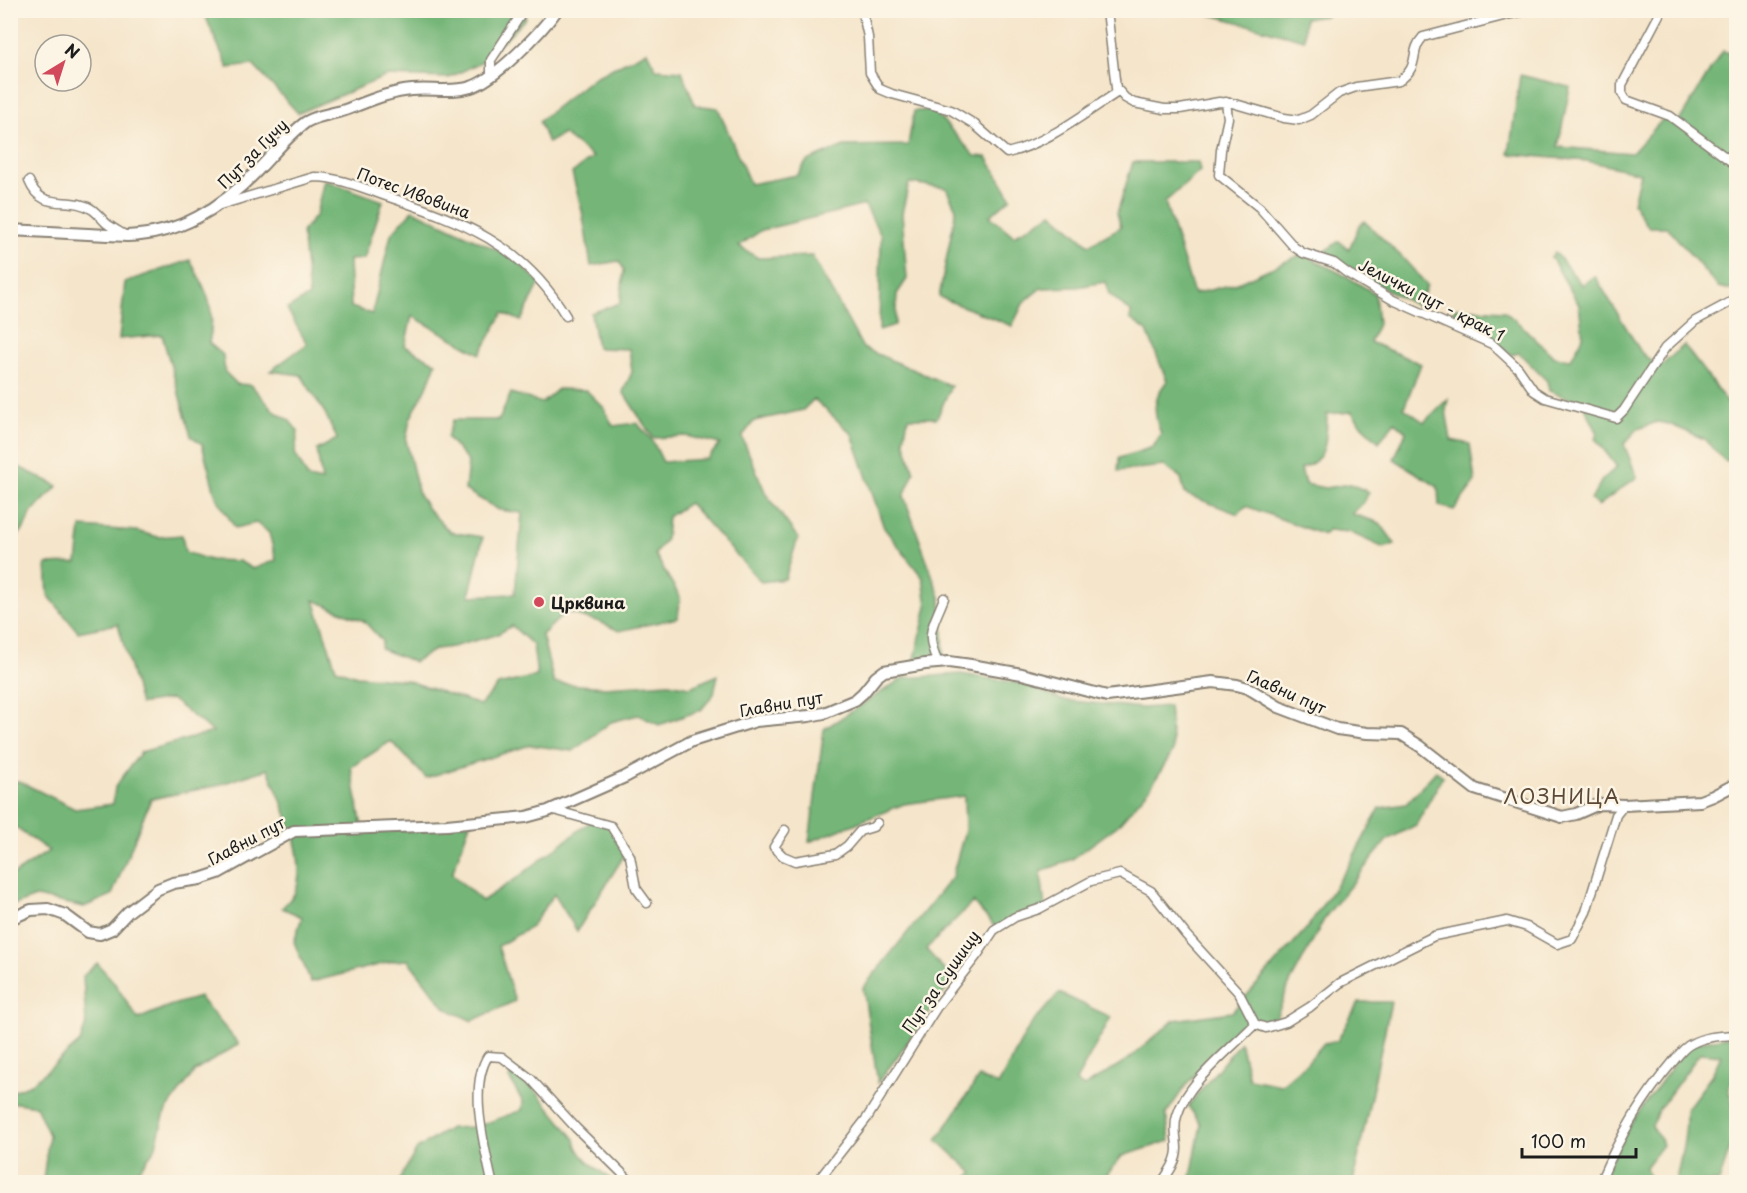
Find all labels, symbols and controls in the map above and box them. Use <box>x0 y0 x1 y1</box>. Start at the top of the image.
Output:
north arrow <box>33 33 93 93</box>
text: N <box>60 37 85 64</box>
street label: Пут за Гучу <box>211 112 293 194</box>
street label: Потес Ивовина <box>354 160 474 224</box>
street label: Јелички пут - крак 1 <box>1355 252 1509 346</box>
place label: Црквина <box>551 590 625 614</box>
marker: Црквина <box>532 595 546 609</box>
street label: Главни пут <box>1244 663 1331 719</box>
street label: Главни пут <box>737 684 825 722</box>
district label: ЛОЗНИЦА <box>1503 781 1621 811</box>
street label: Главни пут <box>203 809 289 870</box>
street label: Пут за Сушицу <box>896 925 984 1037</box>
scale bar <box>1522 1121 1636 1159</box>
text: 100 m <box>1531 1127 1586 1154</box>

